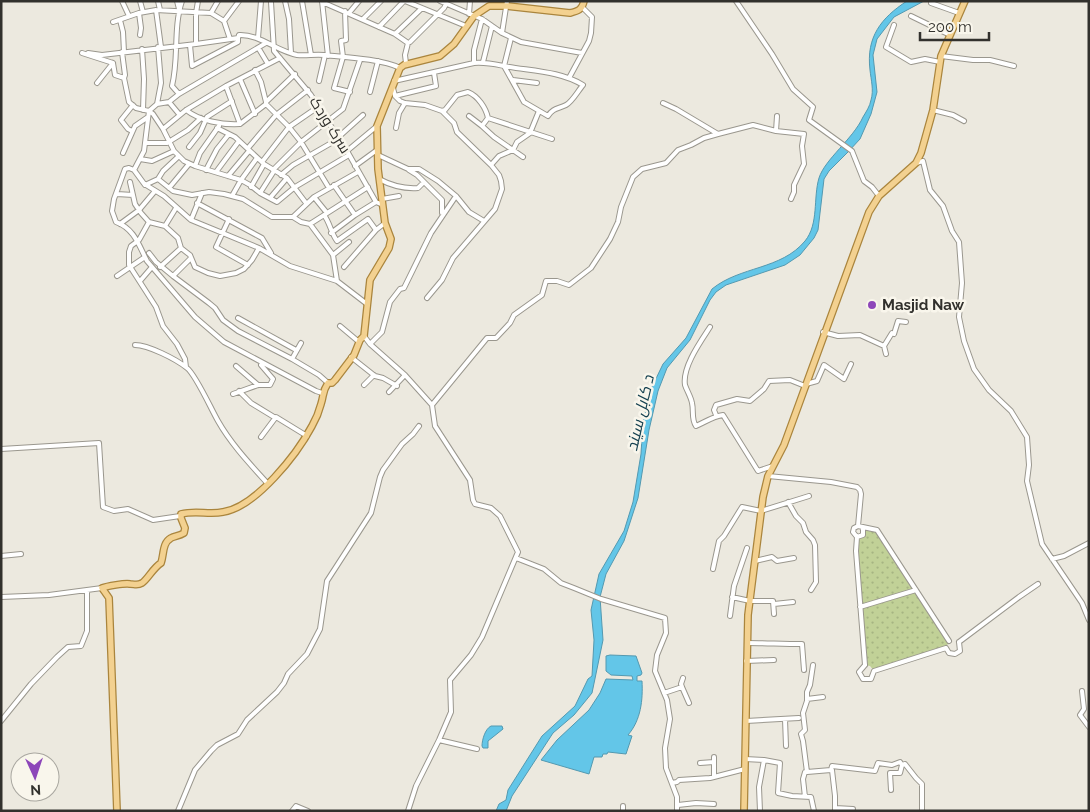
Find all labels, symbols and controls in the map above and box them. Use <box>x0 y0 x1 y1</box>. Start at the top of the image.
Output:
scale bar <box>920 10 989 42</box>
text: 200 m <box>928 18 972 36</box>
street label: سرک وردک <box>306 93 354 157</box>
place label: Masjid Naw <box>882 296 965 314</box>
marker: Masjid Naw <box>866 299 878 311</box>
water label: د کابل سيند <box>622 372 658 453</box>
north arrow <box>10 752 60 802</box>
text: N <box>30 782 41 798</box>

